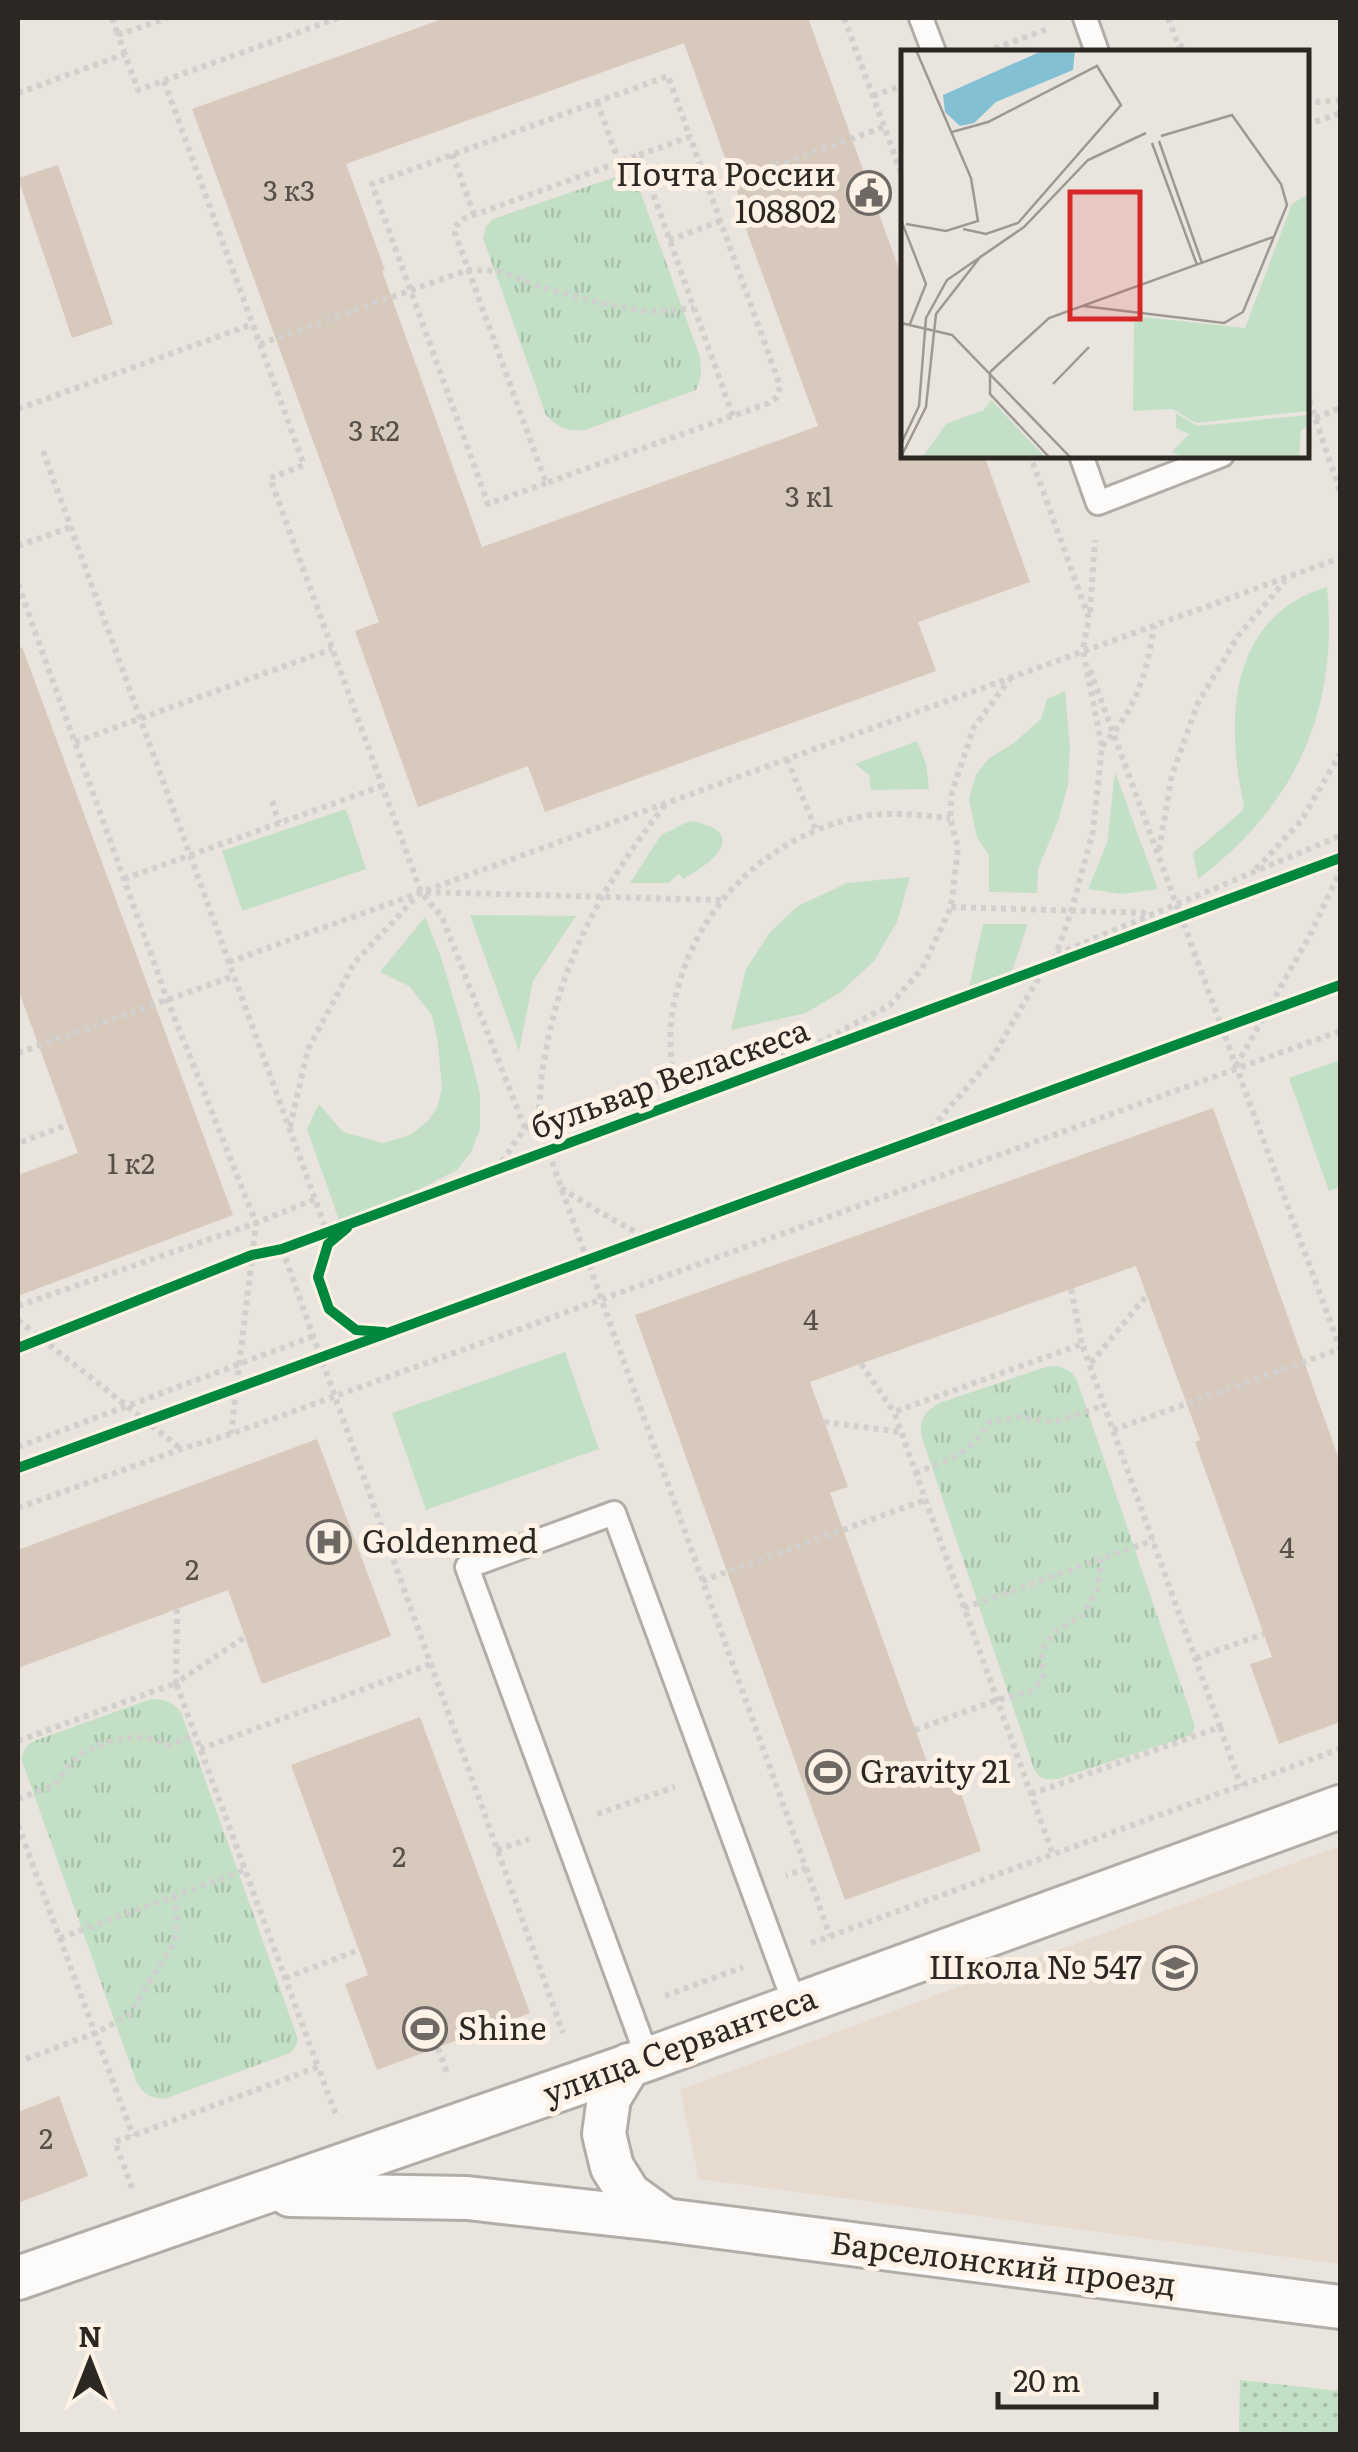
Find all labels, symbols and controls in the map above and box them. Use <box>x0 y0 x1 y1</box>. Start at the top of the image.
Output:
inset map <box>901 50 1308 458</box>
place label: Почта России 108802 <box>616 148 836 233</box>
house number: 3 к3 <box>263 168 315 210</box>
public building icon: Почта России 108802 <box>846 170 892 216</box>
house number: 3 к2 <box>348 408 400 450</box>
house number: 3 к1 <box>785 474 833 516</box>
street label: бульвар Веласкеса <box>523 1003 816 1149</box>
house number: 1 к2 <box>107 1141 155 1183</box>
house number: 4 <box>803 1297 819 1339</box>
place label: Goldenmed <box>362 1515 538 1563</box>
hospital icon: Goldenmed <box>306 1519 352 1565</box>
house number: 4 <box>1279 1525 1295 1567</box>
house number: 2 <box>185 1547 199 1589</box>
place label: Gravity 21 <box>860 1745 1011 1793</box>
sports icon: Gravity 21 <box>805 1749 851 1795</box>
house number: 2 <box>392 1834 406 1876</box>
place label: Школа № 547 <box>929 1941 1142 1989</box>
school or university icon: Школа № 547 <box>1152 1945 1198 1991</box>
street label: улица Сервантеса <box>535 1971 823 2115</box>
place label: Shine <box>458 2002 547 2050</box>
sports icon: Shine <box>402 2006 448 2052</box>
house number: 2 <box>39 2116 53 2158</box>
street label: Барселонский проезд <box>828 2216 1179 2306</box>
north arrow <box>40 2312 140 2412</box>
text: N <box>78 2314 102 2356</box>
scale bar <box>998 2347 1156 2409</box>
text: 20 m <box>1013 2357 1081 2401</box>

